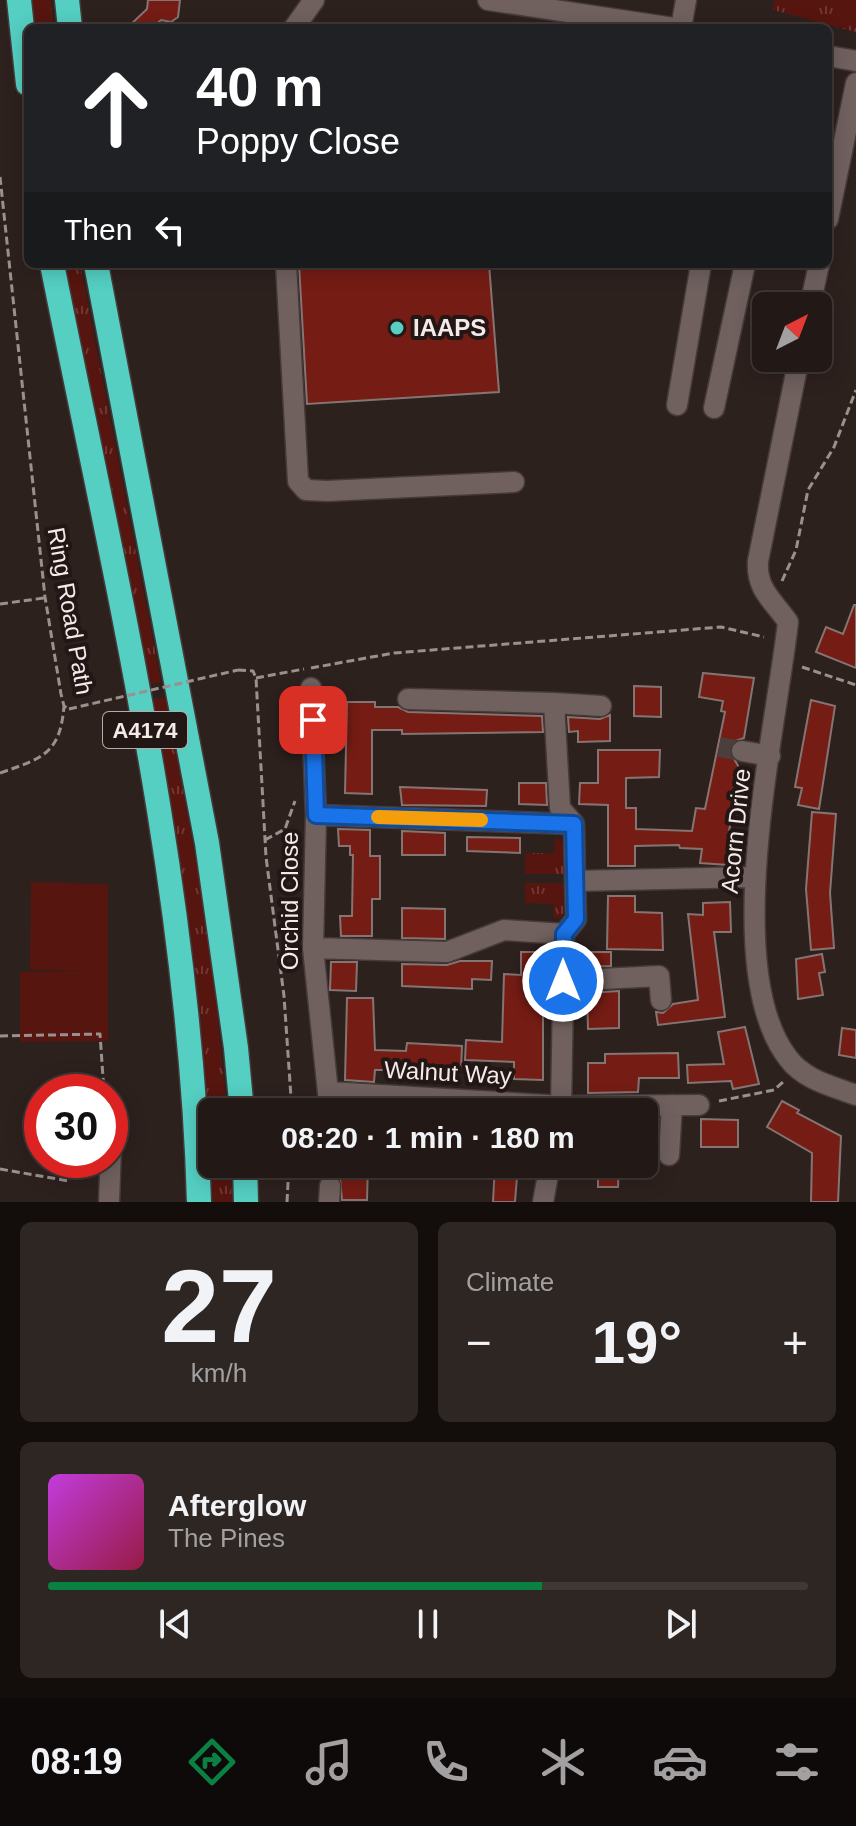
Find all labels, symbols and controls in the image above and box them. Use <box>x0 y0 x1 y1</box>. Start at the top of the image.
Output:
text: 40 m <box>196 55 324 118</box>
icon: ahead <box>64 56 168 160</box>
text: Poppy Close <box>196 121 400 162</box>
icon: left <box>148 208 192 252</box>
text: Then <box>64 213 132 246</box>
north arrow <box>752 292 832 372</box>
map controls <box>752 292 832 372</box>
place label: IAAPS <box>413 314 486 341</box>
marker: IAAPS <box>388 319 406 337</box>
street label: Ring Road Path <box>42 525 98 697</box>
pin <box>279 686 347 754</box>
icon: arrive <box>291 698 335 742</box>
road number: A4174 <box>103 712 187 748</box>
street label: Acorn Drive <box>716 767 755 895</box>
street label: Orchid Close <box>276 832 303 970</box>
position arrow <box>521 939 605 1023</box>
street label: Walnut Way <box>384 1056 512 1089</box>
speed limit sign: 30 <box>24 1074 128 1178</box>
text: 08:20 · 1 min · 180 m <box>281 1121 575 1154</box>
text: 27 <box>161 1248 277 1364</box>
text: Climate <box>466 1267 554 1297</box>
text: 19° <box>592 1309 682 1376</box>
text: − <box>466 1318 492 1367</box>
text: + <box>782 1318 808 1367</box>
text: km/h <box>191 1358 247 1388</box>
text: Afterglow <box>168 1489 306 1522</box>
text: The Pines <box>168 1523 285 1553</box>
icon: previous <box>153 1602 197 1646</box>
icon: pause <box>406 1602 450 1646</box>
icon: next <box>659 1602 703 1646</box>
icon: directions <box>184 1734 240 1790</box>
icon: music <box>301 1734 357 1790</box>
icon: phone <box>418 1734 474 1790</box>
icon: climate <box>535 1734 591 1790</box>
icon: car <box>652 1734 708 1790</box>
icon: filters <box>769 1734 825 1790</box>
text: 08:19 <box>31 1741 123 1782</box>

